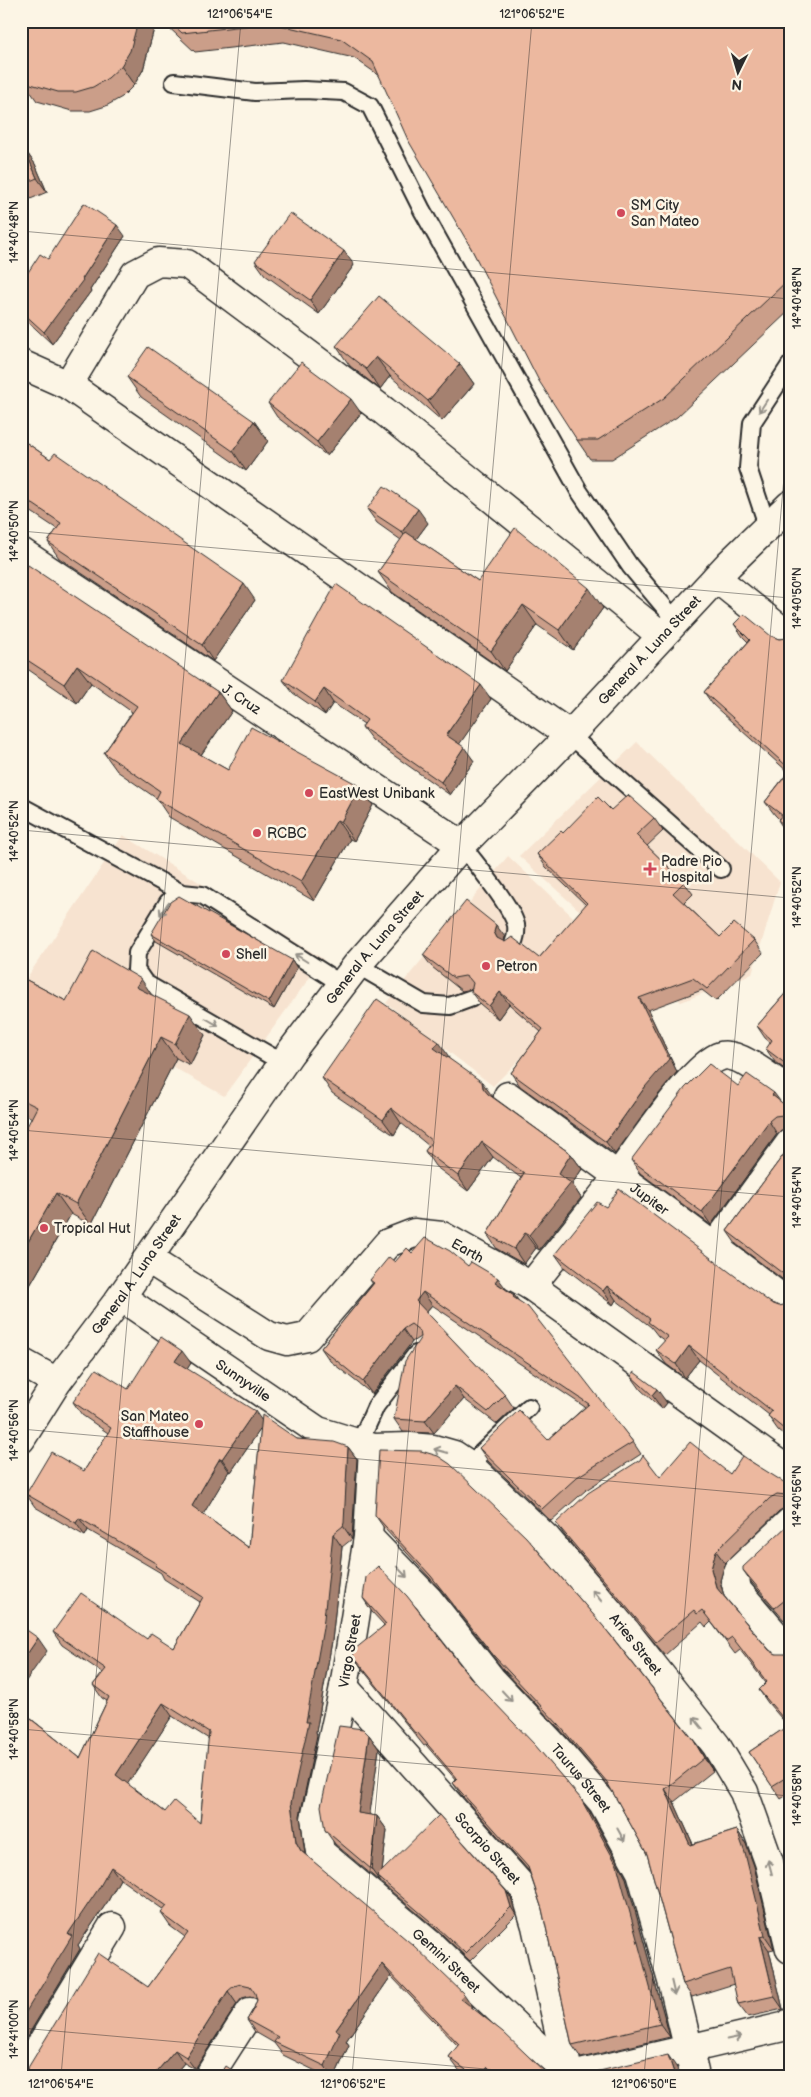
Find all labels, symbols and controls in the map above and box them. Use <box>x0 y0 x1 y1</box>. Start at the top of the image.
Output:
text: 121°06'54"E <box>207 7 273 22</box>
text: 121°06'52"E <box>499 7 565 22</box>
north arrow <box>714 48 764 98</box>
text: N <box>731 76 743 93</box>
place label: SM City San Mateo <box>631 197 699 230</box>
text: 14°40'48"N <box>7 201 22 263</box>
marker: SM City San Mateo <box>615 207 627 219</box>
text: 14°40'48"N <box>790 267 805 329</box>
one-way arrow <box>758 398 768 412</box>
text: 14°40'50"N <box>7 500 22 562</box>
text: 14°40'50"N <box>790 567 805 629</box>
street label: General A. Luna Street <box>594 591 705 708</box>
street label: J. Cruz <box>219 680 265 718</box>
place label: EastWest Unibank <box>319 785 435 802</box>
marker: EastWest Unibank <box>303 787 315 799</box>
text: 14°40'52"N <box>7 800 22 862</box>
place label: RCBC <box>267 825 306 842</box>
marker: RCBC <box>251 827 263 839</box>
place label: Padre Pio Hospital <box>661 853 722 886</box>
marker: Padre Pio Hospital <box>643 862 657 876</box>
text: 14°40'52"N <box>790 866 805 928</box>
street label: General A. Luna Street <box>322 886 427 1008</box>
one-way arrow <box>159 902 169 916</box>
place label: Shell <box>236 946 267 963</box>
marker: Shell <box>220 948 232 960</box>
one-way arrow <box>295 953 309 963</box>
place label: Petron <box>496 958 538 975</box>
marker: Petron <box>480 960 492 972</box>
one-way arrow <box>205 1018 219 1028</box>
text: 14°40'54"N <box>7 1099 22 1161</box>
text: 14°40'54"N <box>790 1166 805 1228</box>
street label: Jupiter <box>627 1179 673 1219</box>
street label: General A. Luna Street <box>87 1210 185 1338</box>
place label: Tropical Hut <box>54 1220 131 1237</box>
marker: Tropical Hut <box>38 1222 50 1234</box>
street label: Earth <box>448 1235 487 1266</box>
street label: Sunnyville <box>213 1355 274 1405</box>
text: 14°40'56"N <box>7 1399 22 1461</box>
place label: San Mateo Staffhouse <box>121 1408 189 1441</box>
marker: San Mateo Staffhouse <box>193 1418 205 1430</box>
one-way arrow <box>434 1446 450 1456</box>
text: 14°40'56"N <box>790 1465 805 1527</box>
one-way arrow <box>396 1566 408 1579</box>
one-way arrow <box>591 1590 602 1603</box>
street label: Aries Street <box>606 1610 666 1679</box>
street label: Virgo Street <box>335 1612 365 1689</box>
one-way arrow <box>501 1690 513 1702</box>
text: 14°40'58"N <box>7 1698 22 1760</box>
one-way arrow <box>693 1717 704 1730</box>
street label: Taurus Street <box>547 1740 615 1816</box>
text: 14°40'58"N <box>790 1764 805 1826</box>
street label: Scorpio Street <box>451 1809 525 1888</box>
one-way arrow <box>616 1827 626 1841</box>
one-way arrow <box>765 1860 774 1876</box>
street label: Gemini Street <box>409 1925 484 1997</box>
one-way arrow <box>669 1979 678 1995</box>
text: 14°41'00"N <box>7 1999 22 2059</box>
one-way arrow <box>726 2032 742 2042</box>
text: 121°06'54"E <box>28 2077 94 2092</box>
text: 121°06'52"E <box>320 2077 386 2092</box>
text: 121°06'50"E <box>611 2077 677 2092</box>

